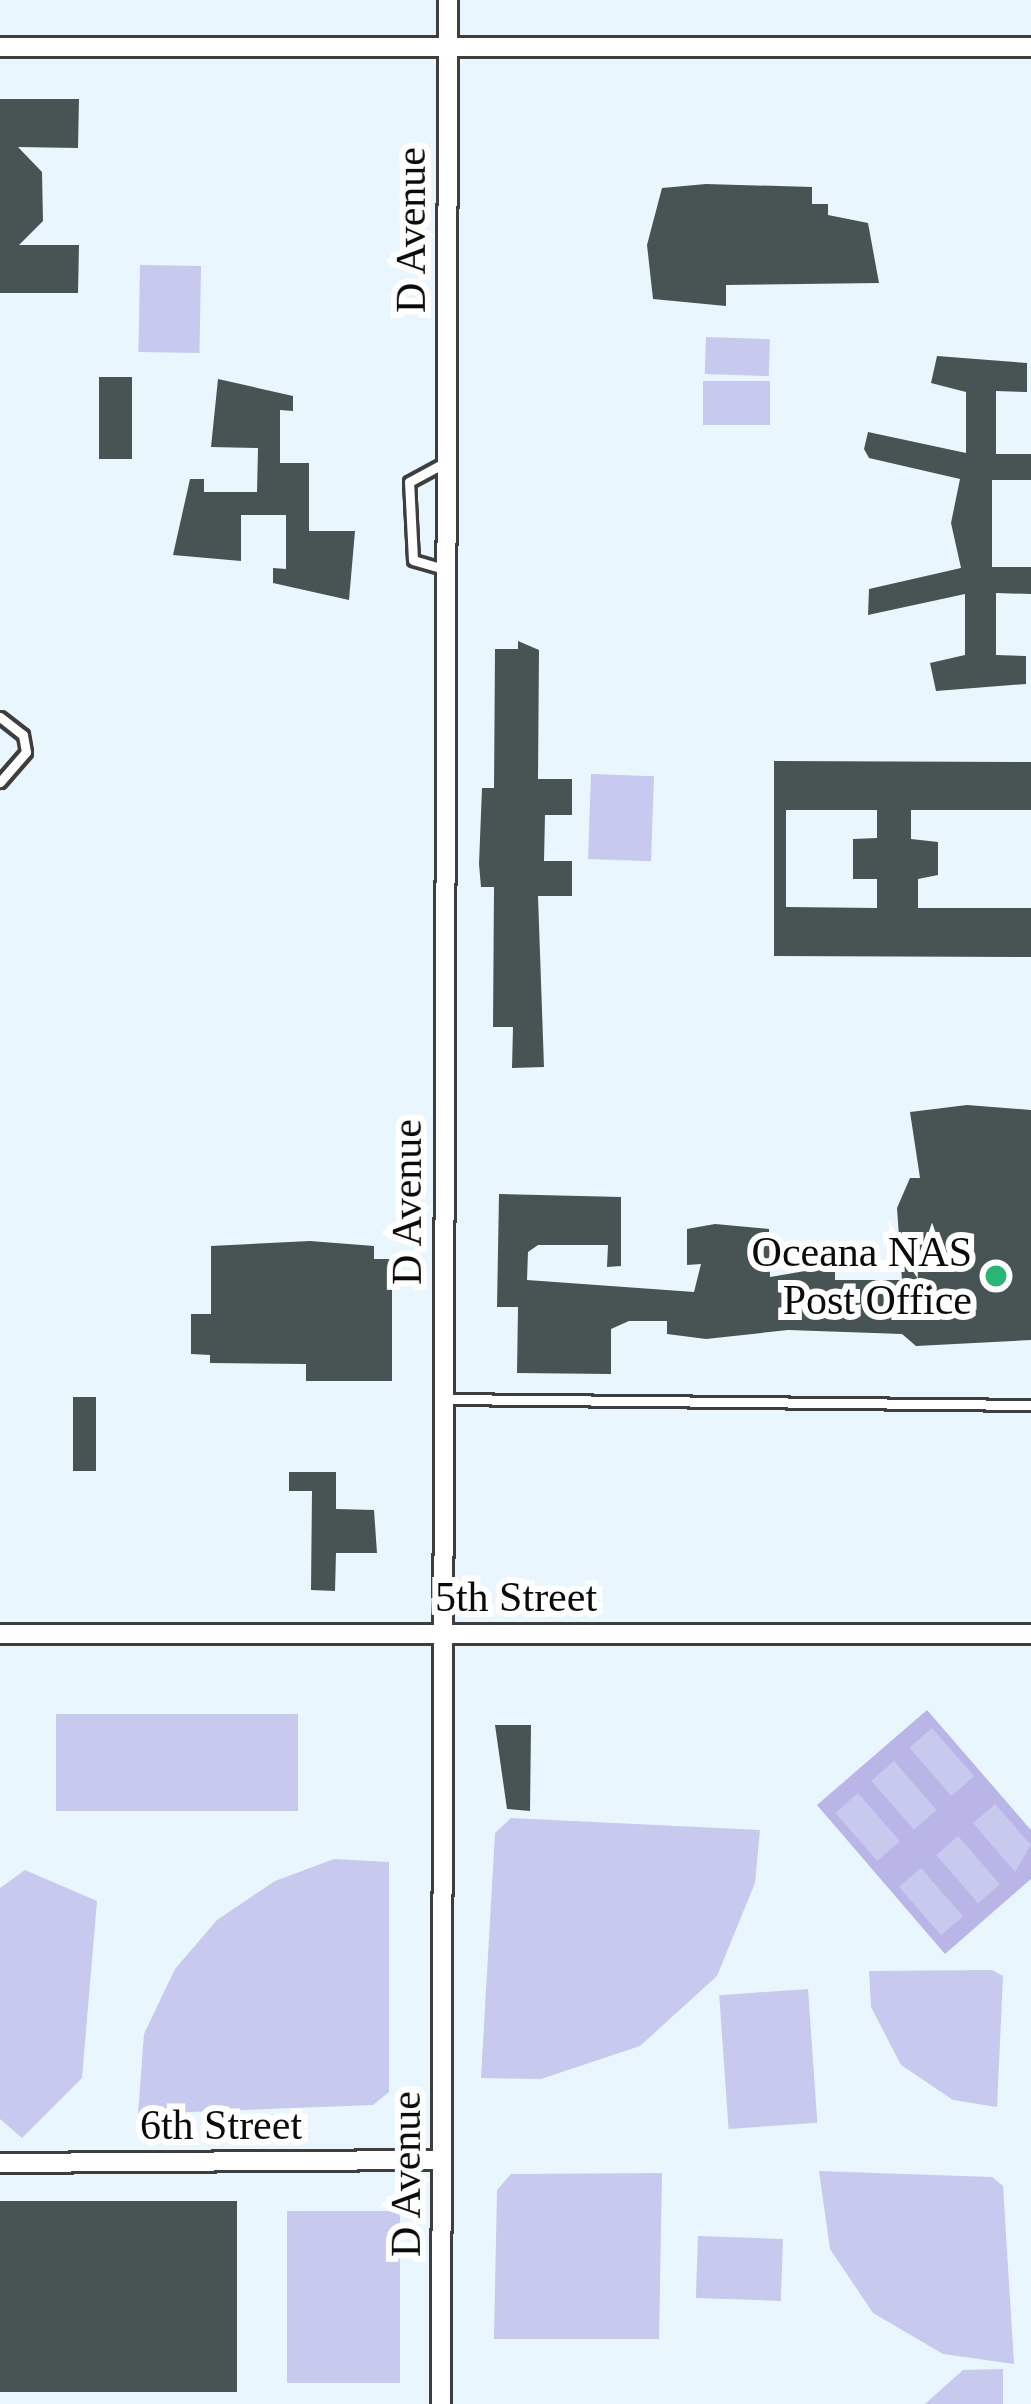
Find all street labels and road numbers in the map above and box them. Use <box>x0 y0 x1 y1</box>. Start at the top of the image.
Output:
street label: D Avenue <box>386 146 436 314</box>
street label: D Avenue <box>382 1118 432 1286</box>
street label: 5th Street <box>435 1572 597 1622</box>
street label: D Avenue <box>381 2090 431 2258</box>
street label: 6th Street <box>140 2100 302 2150</box>

